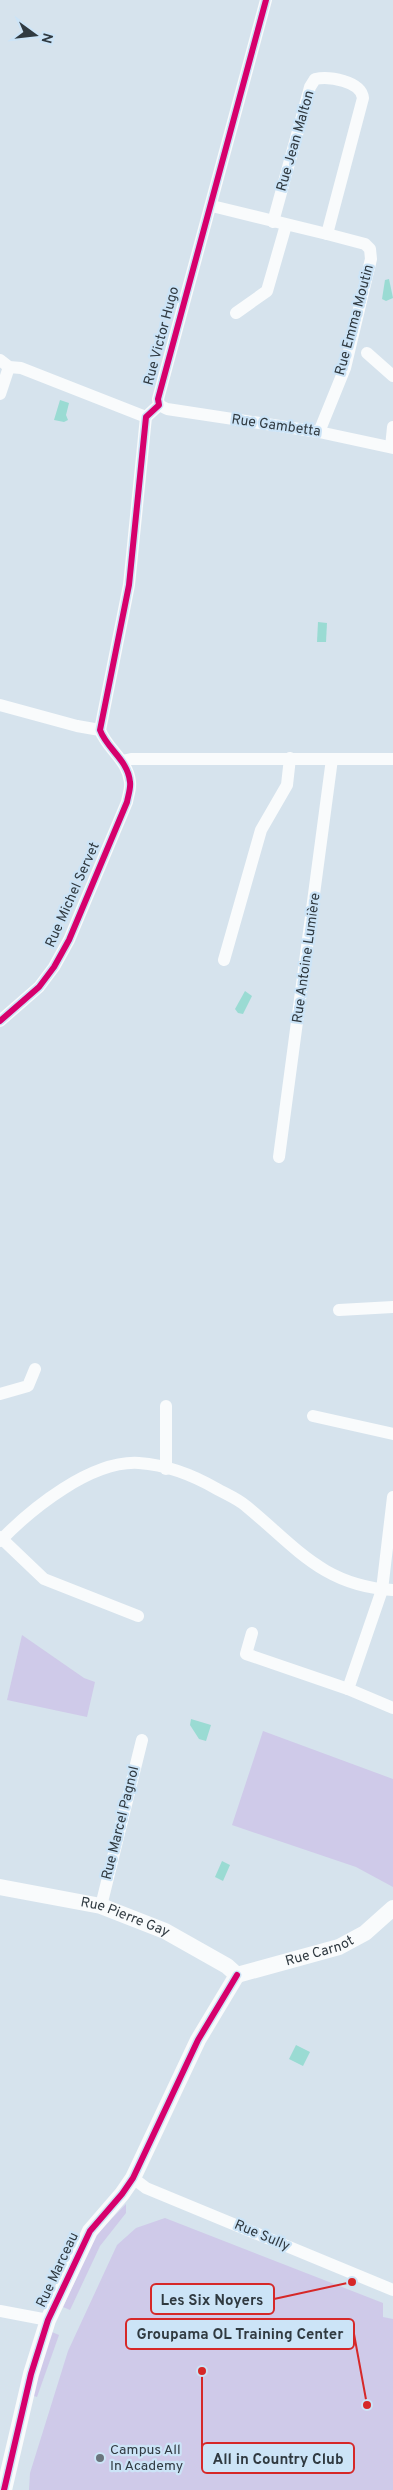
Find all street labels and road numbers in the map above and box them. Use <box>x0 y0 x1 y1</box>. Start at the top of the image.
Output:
street label: Rue Jean Malton <box>273 89 319 193</box>
street label: Rue Emma Moutin <box>332 263 378 377</box>
street label: Rue Victor Hugo <box>141 285 183 387</box>
street label: Rue Gambetta <box>230 411 322 441</box>
street label: Rue Michel Servet <box>42 840 104 950</box>
street label: Rue Antoine Lumière <box>289 892 325 1024</box>
street label: Rue Marcel Pagnol <box>99 1764 143 1882</box>
street label: Rue Pierre Gay <box>79 1894 173 1941</box>
street label: Rue Carnot <box>284 1932 357 1970</box>
street label: Rue Sully <box>232 2217 292 2255</box>
street label: Rue Marceau <box>33 2230 83 2310</box>

